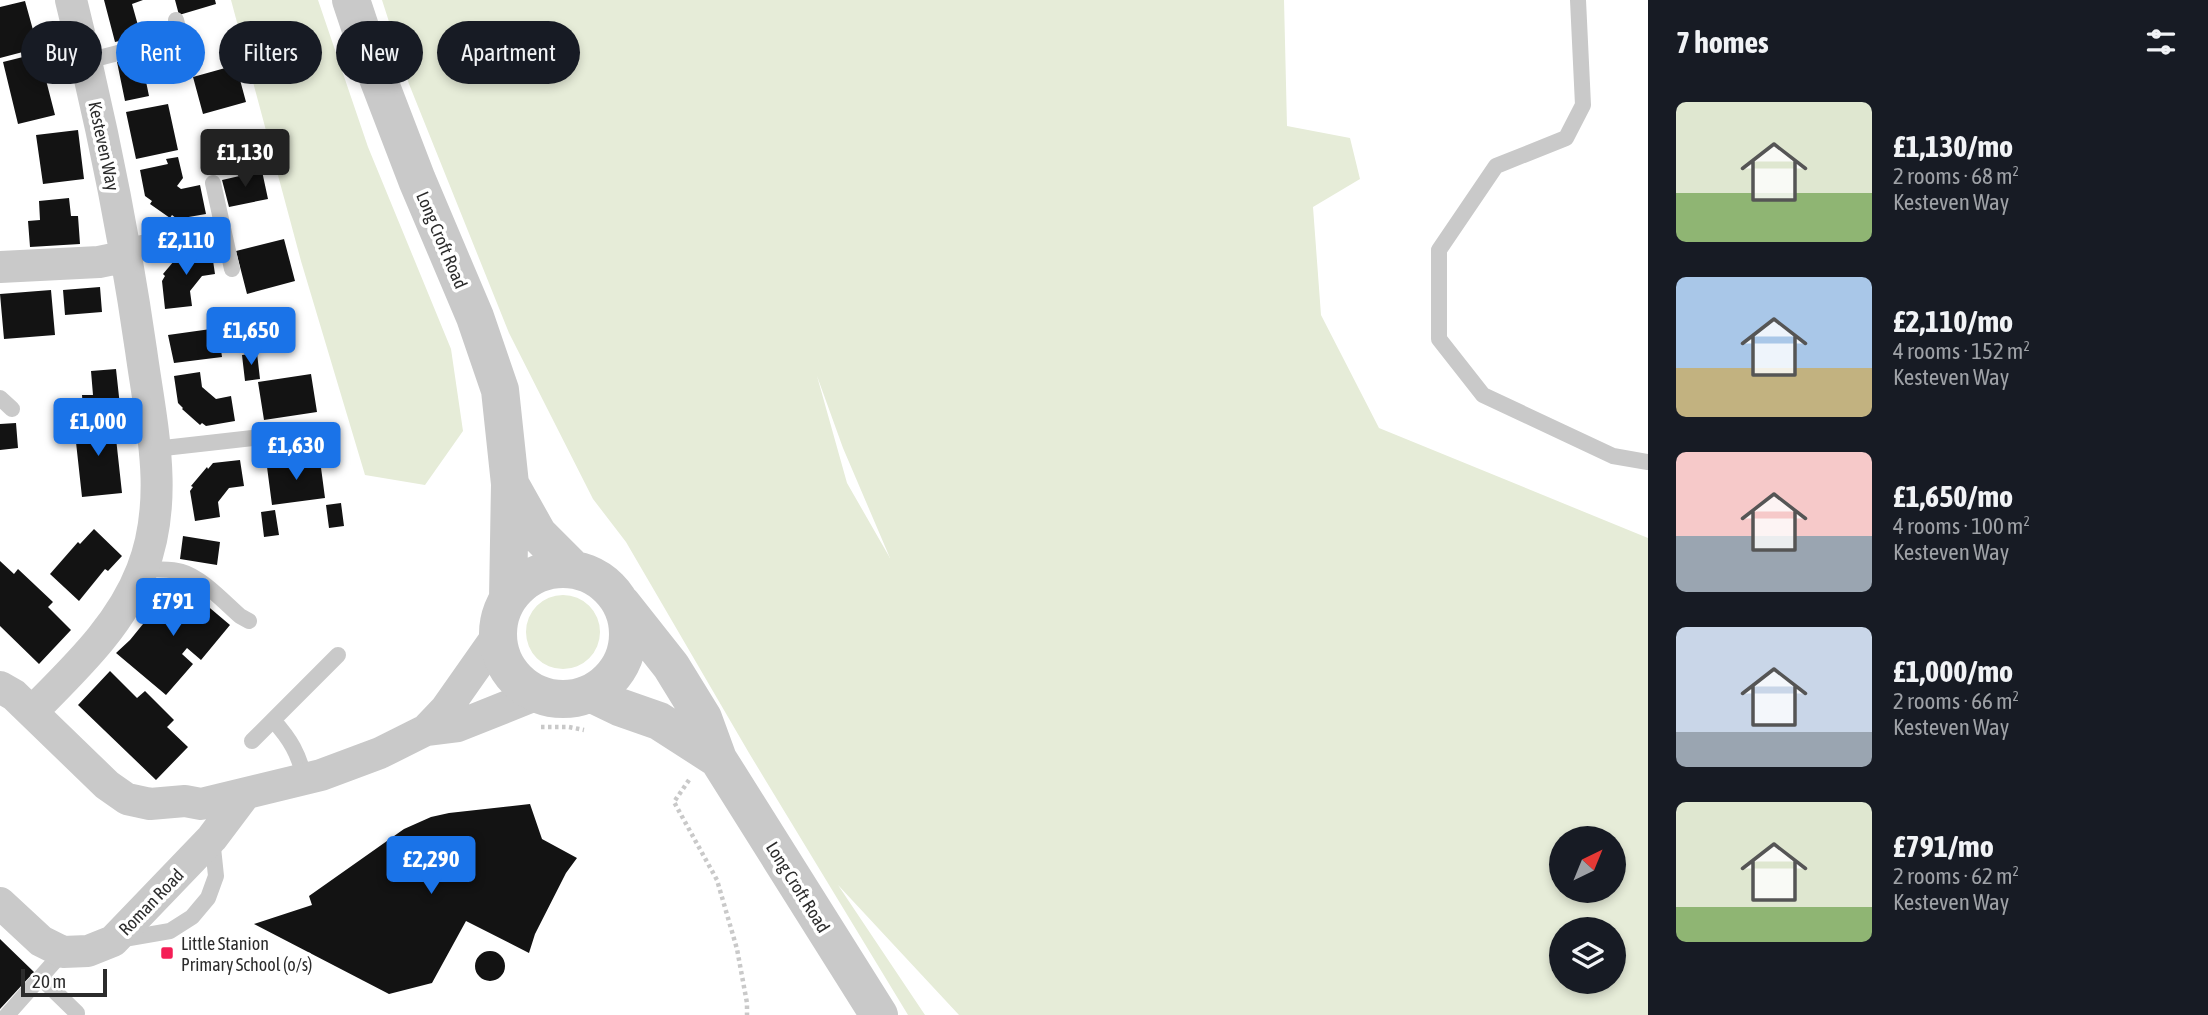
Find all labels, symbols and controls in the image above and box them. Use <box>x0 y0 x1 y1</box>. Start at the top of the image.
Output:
chip: Buy <box>21 21 102 84</box>
chip: Rent <box>116 21 205 84</box>
chip: Filters <box>219 21 322 84</box>
chip: New <box>336 21 423 84</box>
chip: Apartment <box>437 21 580 84</box>
icon: filters <box>2142 23 2180 61</box>
text: 7 homes <box>1676 25 1769 59</box>
street label: Kesteven Way <box>84 99 124 193</box>
text: £1,130/mo <box>1893 129 2013 163</box>
pin: £1,130 <box>188 130 302 189</box>
icon: home <box>1732 130 1816 214</box>
text: £1,130 <box>217 139 274 165</box>
text: 2 rooms · 68 m² <box>1893 163 2019 189</box>
street label: Long Croft Road <box>412 188 472 292</box>
text: Kesteven Way <box>1893 189 2009 215</box>
pin: £2,110 <box>129 218 243 277</box>
text: £2,110 <box>158 227 215 253</box>
text: £2,110/mo <box>1893 304 2013 338</box>
icon: home <box>1732 305 1816 389</box>
pin: £1,650 <box>194 308 308 367</box>
text: £1,650 <box>223 317 280 343</box>
text: 4 rooms · 152 m² <box>1893 338 2030 364</box>
text: Kesteven Way <box>1893 364 2009 390</box>
pin: £1,000 <box>41 398 155 458</box>
text: £1,000 <box>70 408 127 434</box>
pin: £1,630 <box>239 422 353 482</box>
text: £1,630 <box>268 432 325 458</box>
text: £1,650/mo <box>1893 479 2013 513</box>
icon: home <box>1732 480 1816 564</box>
text: 4 rooms · 100 m² <box>1893 513 2030 539</box>
text: Kesteven Way <box>1893 539 2009 565</box>
pin: £791 <box>132 578 214 638</box>
text: £791 <box>152 588 194 614</box>
text: £1,000/mo <box>1893 654 2013 688</box>
icon: home <box>1732 655 1816 739</box>
text: 2 rooms · 66 m² <box>1893 688 2019 714</box>
text: Kesteven Way <box>1893 714 2009 740</box>
north arrow <box>1549 826 1626 903</box>
map controls <box>1549 826 1626 994</box>
text: £791/mo <box>1893 829 1994 863</box>
icon: home <box>1732 830 1816 914</box>
pin: £2,290 <box>374 836 488 896</box>
street label: Long Croft Road <box>762 838 834 936</box>
text: £2,290 <box>403 846 460 872</box>
text: 2 rooms · 62 m² <box>1893 863 2019 889</box>
street label: Roman Road <box>114 864 188 940</box>
text: Kesteven Way <box>1893 889 2009 915</box>
button: layers <box>1549 917 1626 994</box>
place label: Little Stanion Primary School (o/s) <box>181 933 312 975</box>
marker: Little Stanion Primary School (o/s) <box>159 945 175 961</box>
scale bar <box>21 966 107 998</box>
text: 20 m <box>32 970 66 992</box>

